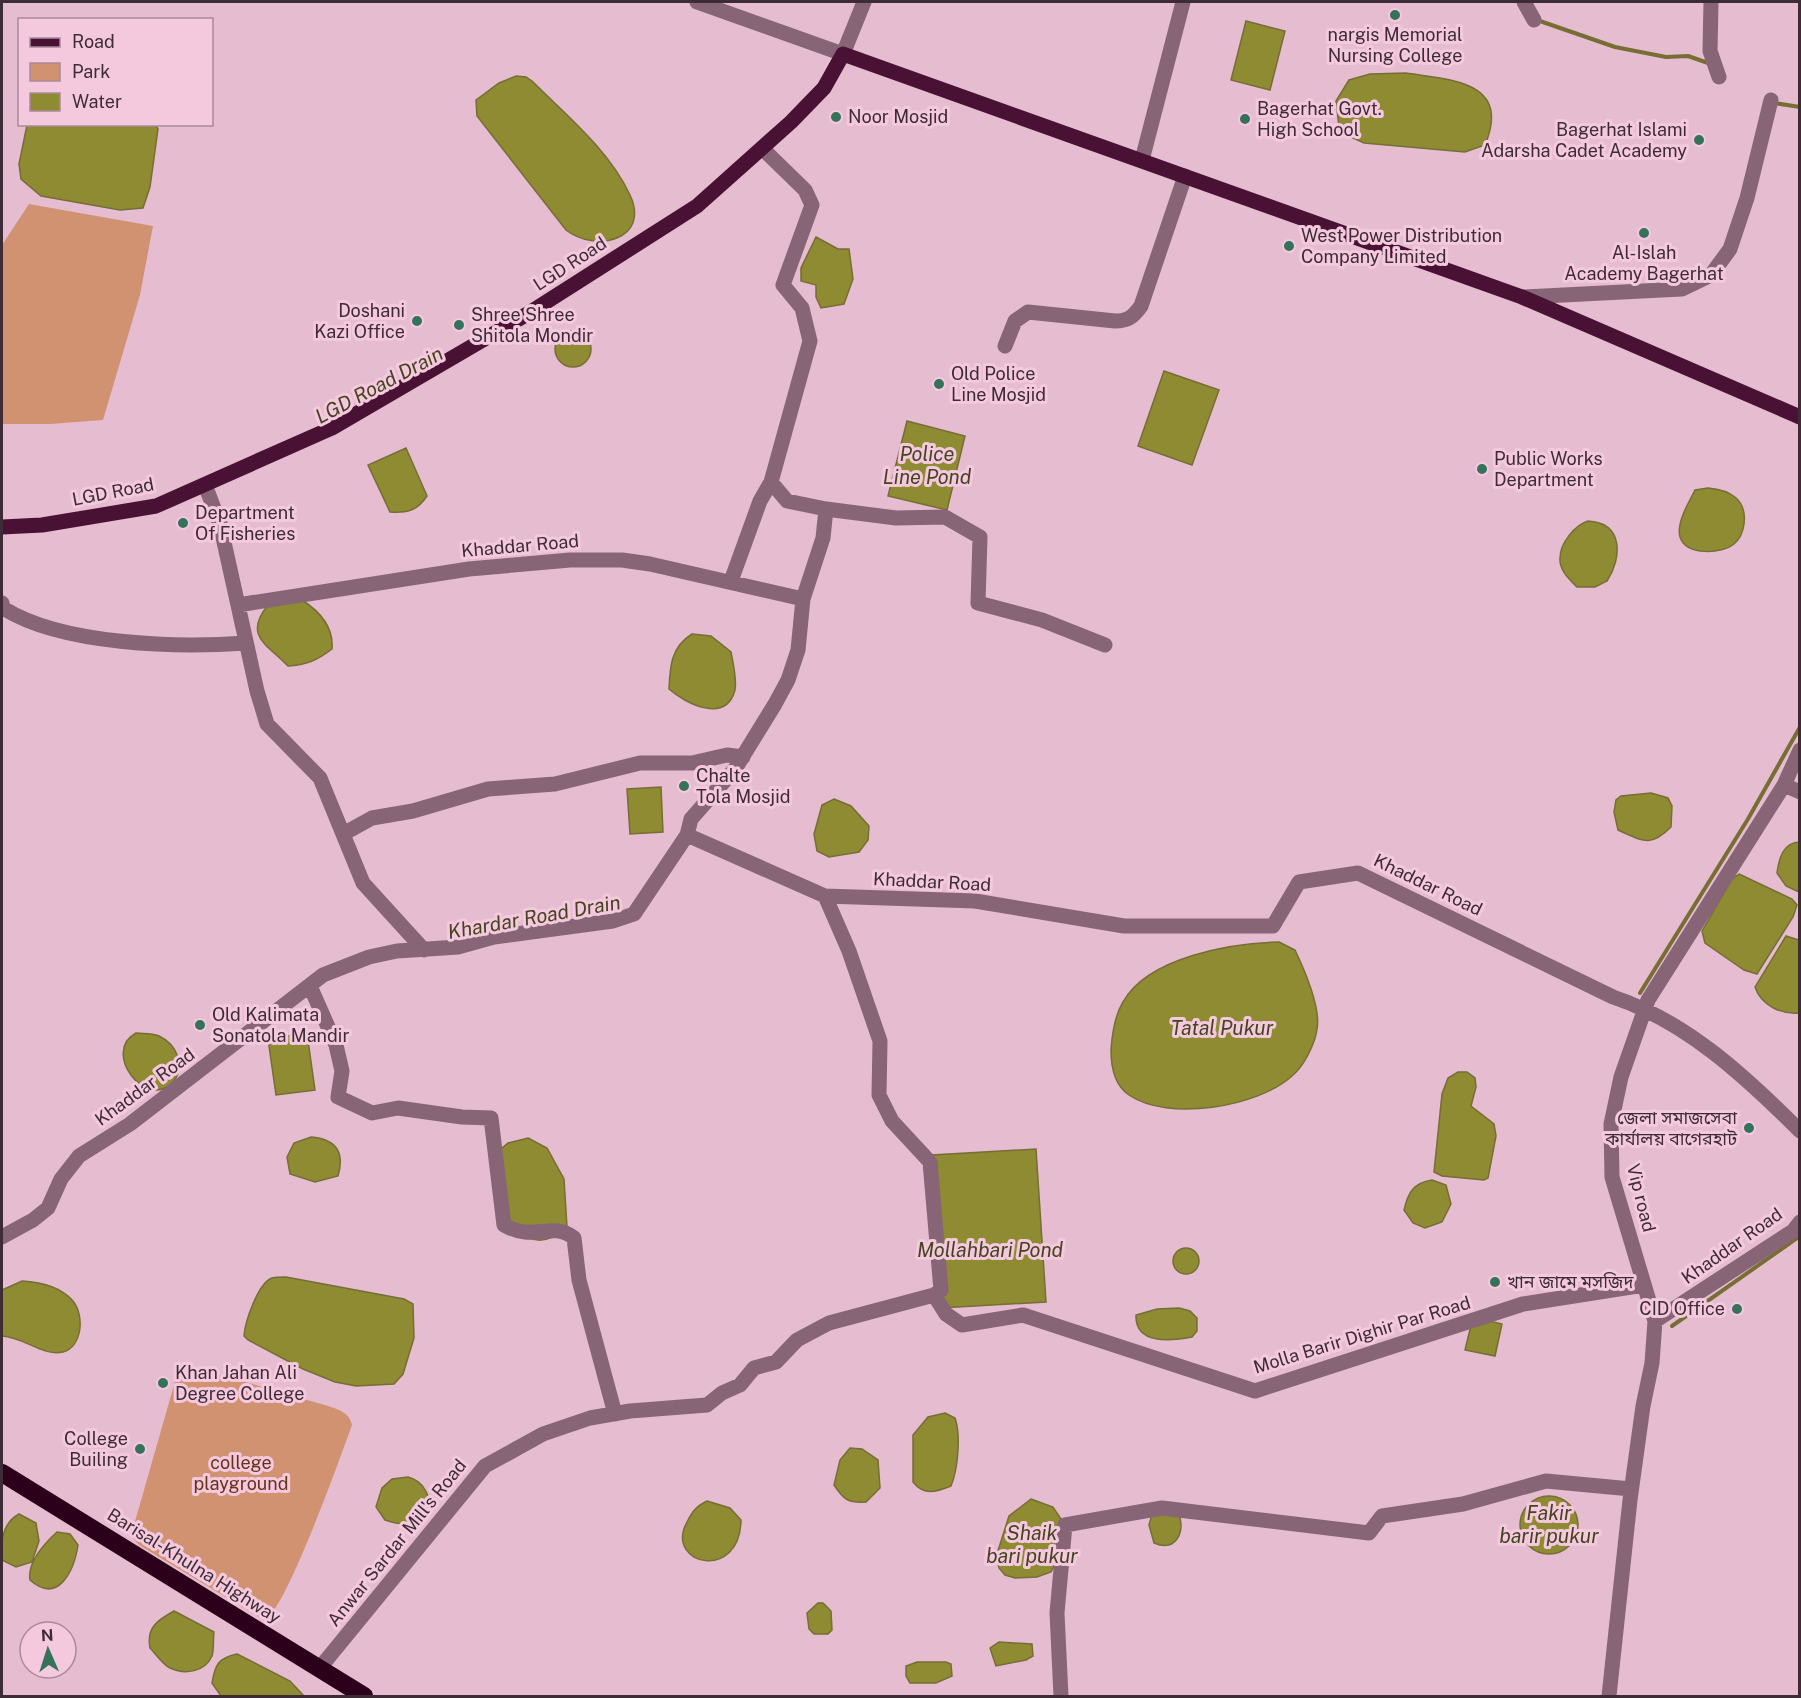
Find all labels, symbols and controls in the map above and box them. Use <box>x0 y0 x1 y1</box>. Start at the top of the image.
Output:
marker: nargis Memorial Nursing College <box>1388 8 1402 22</box>
legend <box>18 18 213 126</box>
place label: nargis Memorial Nursing College <box>1328 24 1462 66</box>
text: Road <box>72 31 115 52</box>
text: Park <box>72 61 110 82</box>
text: Water <box>72 91 122 112</box>
place label: Bagerhat Govt. High School <box>1257 98 1382 140</box>
place label: Noor Mosjid <box>848 106 948 127</box>
marker: Noor Mosjid <box>829 110 843 124</box>
marker: Bagerhat Govt. High School <box>1238 112 1252 126</box>
place label: Bagerhat Islami Adarsha Cadet Academy <box>1481 119 1687 161</box>
marker: Bagerhat Islami Adarsha Cadet Academy <box>1692 133 1706 147</box>
place label: West Power Distribution Company Limited <box>1301 225 1502 267</box>
marker: Al-Islah Academy Bagerhat <box>1637 226 1651 240</box>
street label: LGD Road <box>529 232 610 295</box>
marker: West Power Distribution Company Limited <box>1282 239 1296 253</box>
place label: Al-Islah Academy Bagerhat <box>1564 242 1724 284</box>
place label: Doshani Kazi Office <box>314 300 405 342</box>
place label: Shree Shree Shitola Mondir <box>471 304 593 346</box>
marker: Doshani Kazi Office <box>410 314 424 328</box>
marker: Shree Shree Shitola Mondir <box>452 318 466 332</box>
water label: LGD Road Drain <box>311 341 447 429</box>
place label: Old Police Line Mosjid <box>951 363 1046 405</box>
marker: Old Police Line Mosjid <box>932 377 946 391</box>
water label: Police Line Pond <box>883 442 972 489</box>
place label: Public Works Department <box>1494 448 1603 490</box>
marker: Public Works Department <box>1475 462 1489 476</box>
street label: LGD Road <box>70 473 156 510</box>
place label: Department Of Fisheries <box>195 502 295 544</box>
marker: Department Of Fisheries <box>176 516 190 530</box>
street label: Khaddar Road <box>460 530 580 561</box>
place label: Chalte Tola Mosjid <box>696 765 790 807</box>
marker: Chalte Tola Mosjid <box>677 779 691 793</box>
street label: Khaddar Road <box>1371 849 1486 920</box>
street label: Khaddar Road <box>873 868 992 895</box>
water label: Khardar Road Drain <box>446 890 622 944</box>
place label: Old Kalimata Sonatola Mandir <box>212 1004 349 1046</box>
water label: Tatal Pukur <box>1171 1016 1274 1040</box>
marker: Old Kalimata Sonatola Mandir <box>193 1018 207 1032</box>
street label: Khaddar Road <box>91 1043 199 1130</box>
place label: জেলা সমাজসেবা কার্যালয় বাগেরহাট <box>1604 1107 1738 1149</box>
marker: জেলা সমাজসেবা কার্যালয় বাগেরহাট <box>1742 1121 1756 1135</box>
street label: Vip road <box>1623 1162 1660 1234</box>
street label: Khaddar Road <box>1677 1203 1786 1288</box>
water label: Mollahbari Pond <box>917 1238 1064 1262</box>
place label: খান জামে মসজিদ <box>1507 1271 1635 1292</box>
marker: খান জামে মসজিদ <box>1488 1275 1502 1289</box>
street label: Molla Barir Dighir Par Road <box>1251 1291 1473 1378</box>
place label: CID Office <box>1639 1298 1725 1319</box>
marker: CID Office <box>1730 1302 1744 1316</box>
place label: Khan Jahan Ali Degree College <box>175 1362 304 1404</box>
marker: Khan Jahan Ali Degree College <box>156 1376 170 1390</box>
place label: College Builing <box>64 1428 128 1470</box>
marker: College Builing <box>133 1442 147 1456</box>
park label: college playground <box>193 1452 289 1494</box>
street label: Anwar Sardar Mill's Road <box>323 1455 470 1630</box>
water label: Fakir barir pukur <box>1499 1501 1599 1548</box>
street label: Barisal-Khulna Highway <box>104 1504 285 1628</box>
water label: Shaik bari pukur <box>986 1521 1078 1568</box>
north arrow <box>18 1620 78 1680</box>
text: N <box>40 1626 54 1645</box>

